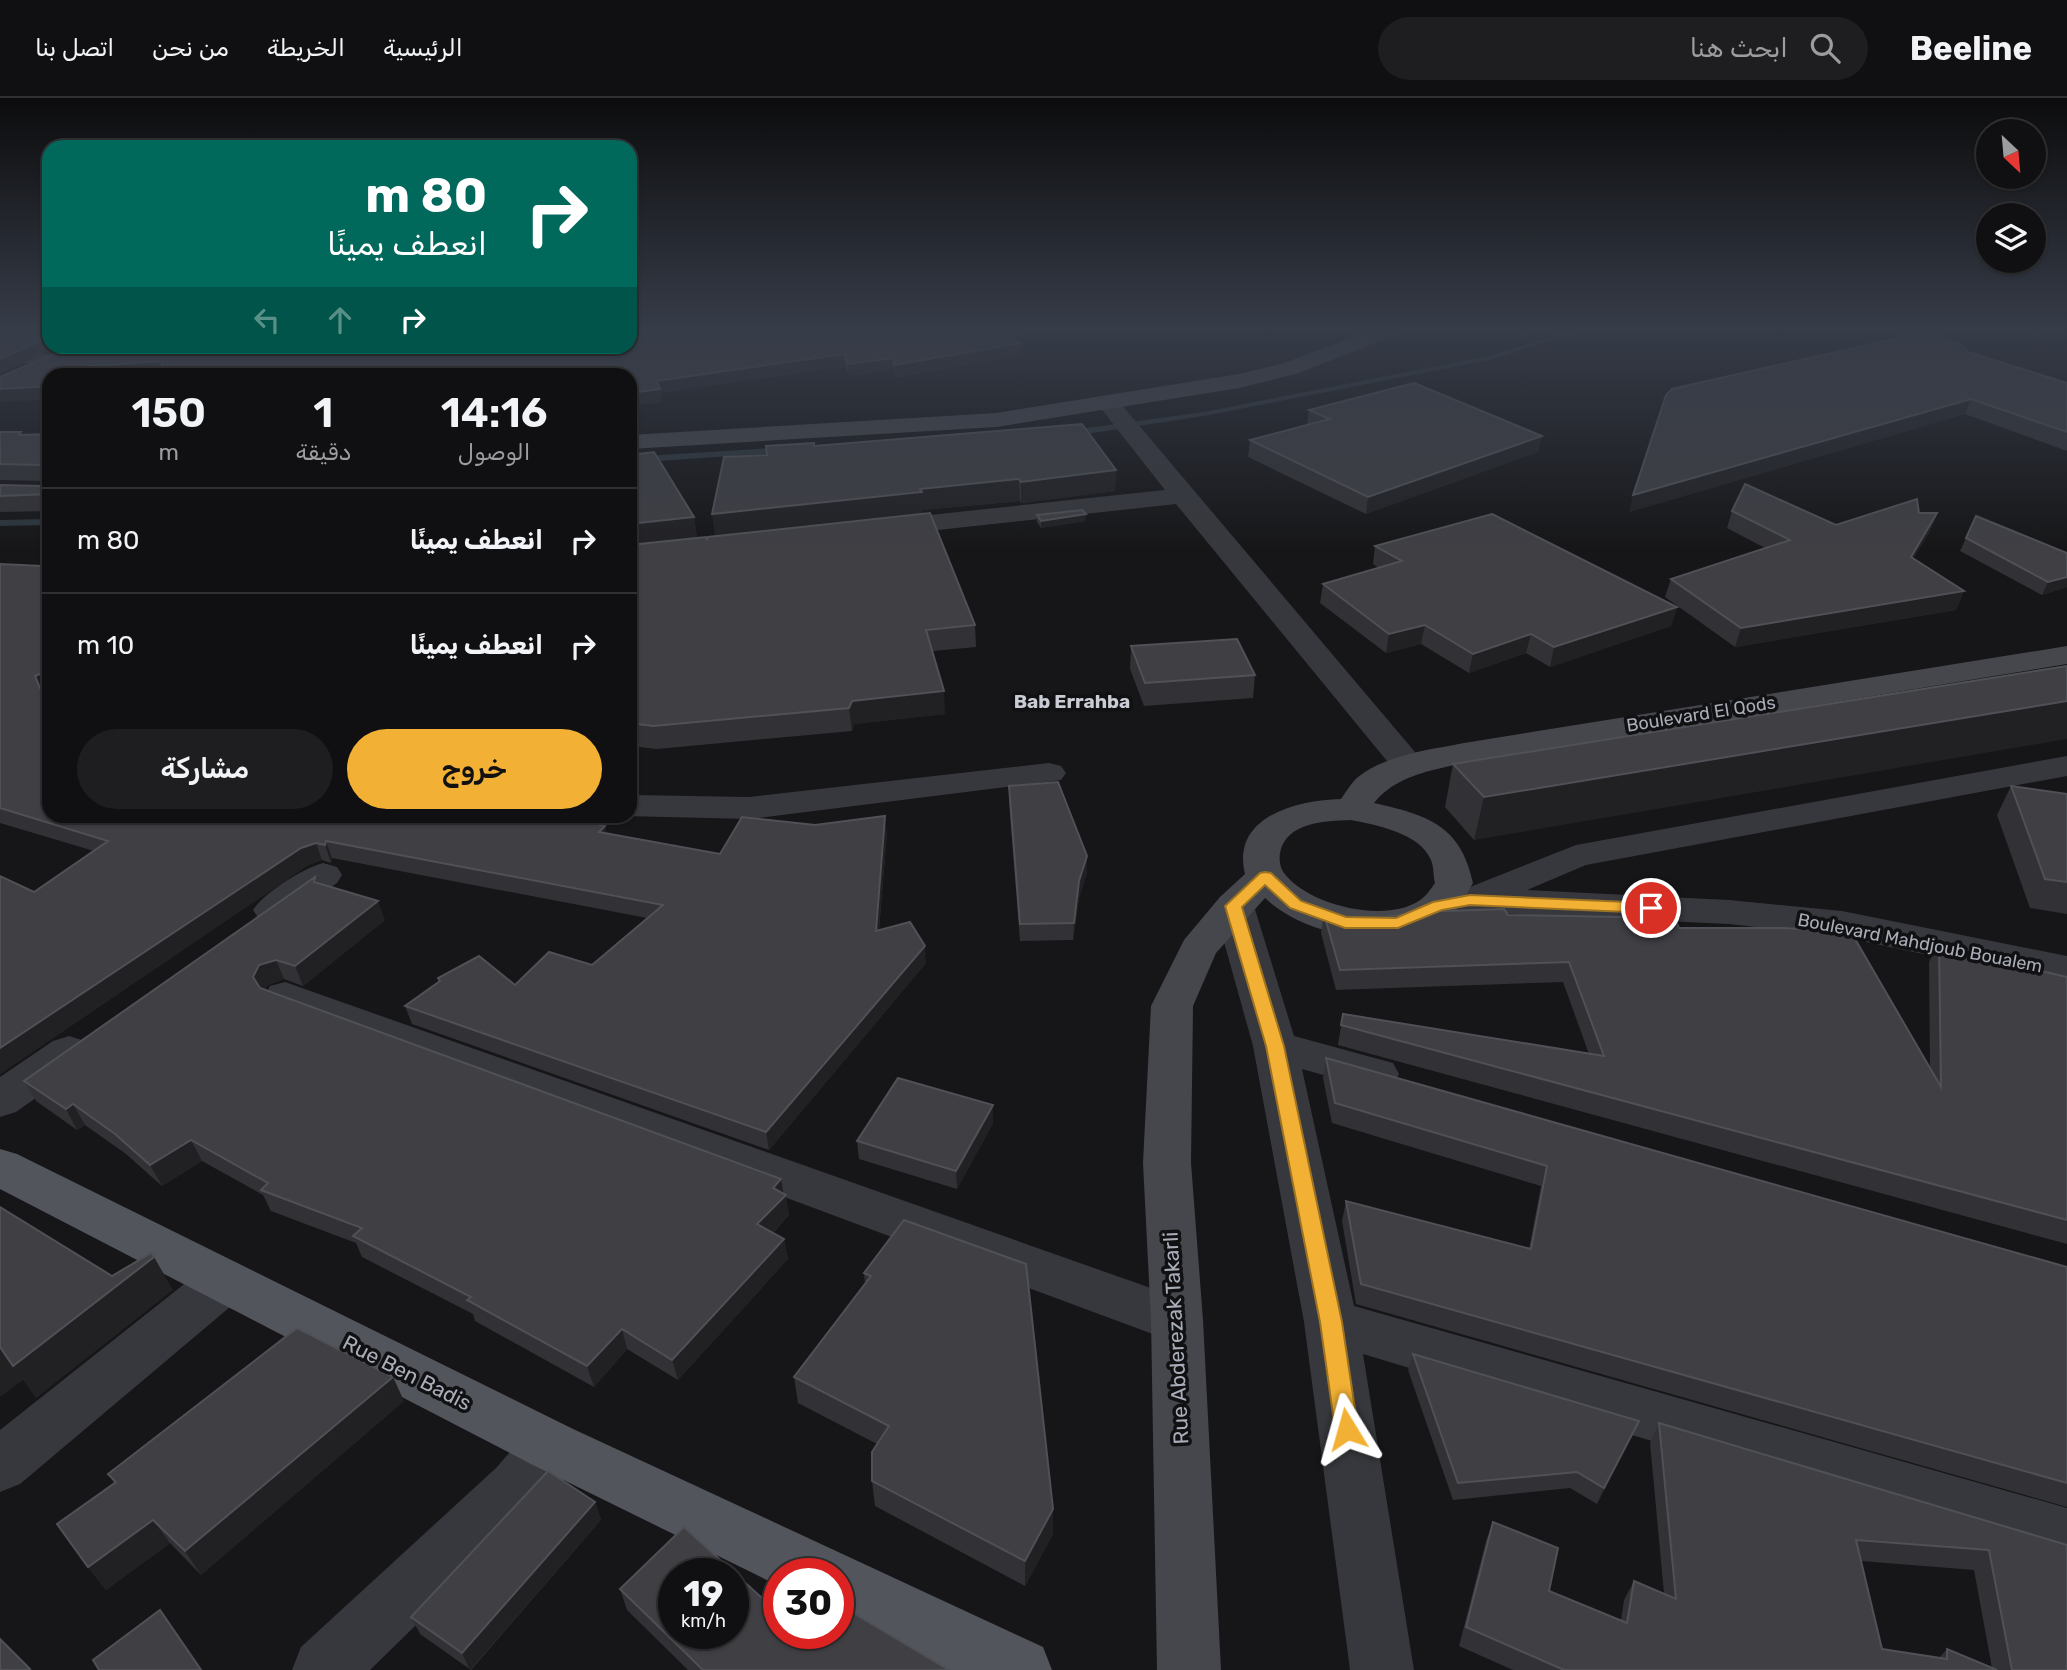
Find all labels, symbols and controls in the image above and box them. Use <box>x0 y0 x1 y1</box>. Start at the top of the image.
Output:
search box <box>1378 17 1868 80</box>
icon: search <box>1806 29 1844 67</box>
text: Beeline <box>1910 29 2032 68</box>
text: ابحث هنا <box>1690 33 1788 64</box>
text: اتصل بنا <box>35 34 114 62</box>
text: من نحن <box>152 34 229 62</box>
text: الخريطة <box>267 34 345 62</box>
text: الرئيسية <box>383 34 463 62</box>
north arrow <box>1976 119 2046 189</box>
map controls <box>1976 119 2046 273</box>
text: 80 m <box>365 166 487 224</box>
icon: right <box>511 168 602 259</box>
button: layers <box>1976 203 2046 273</box>
text: انعطف يمينًا <box>327 225 487 263</box>
icon: left <box>248 301 286 339</box>
icon: ahead <box>321 301 359 339</box>
icon: right <box>394 301 432 339</box>
text: 150 <box>131 388 206 438</box>
text: 1 <box>313 388 333 438</box>
text: 14:16 <box>441 388 548 438</box>
text: m <box>159 438 179 466</box>
text: دقيقة <box>296 438 351 466</box>
text: الوصول <box>458 438 530 466</box>
icon: right <box>564 522 602 560</box>
text: 80 m <box>77 525 140 556</box>
text: انعطف يمينًا <box>410 525 543 556</box>
icon: right <box>564 627 602 665</box>
text: 10 m <box>77 630 134 661</box>
text: انعطف يمينًا <box>410 630 543 661</box>
district label: Bab Errahba <box>1014 690 1130 713</box>
street label: Boulevard El Qods <box>1625 691 1777 737</box>
button: مشاركة <box>77 729 333 809</box>
button: خروج <box>347 729 602 809</box>
pin <box>1621 878 1681 938</box>
icon: arrive <box>1632 889 1670 927</box>
street label: Boulevard Mahdjoub Boualem <box>1796 908 2044 978</box>
street label: Rue Abderezak Takarli <box>1157 1231 1194 1445</box>
street label: Rue Ben Badis <box>339 1329 476 1416</box>
position arrow <box>1310 1392 1384 1466</box>
speed limit sign: 30 <box>763 1558 854 1649</box>
text: 19 <box>684 1573 723 1615</box>
text: km/h <box>681 1610 726 1632</box>

